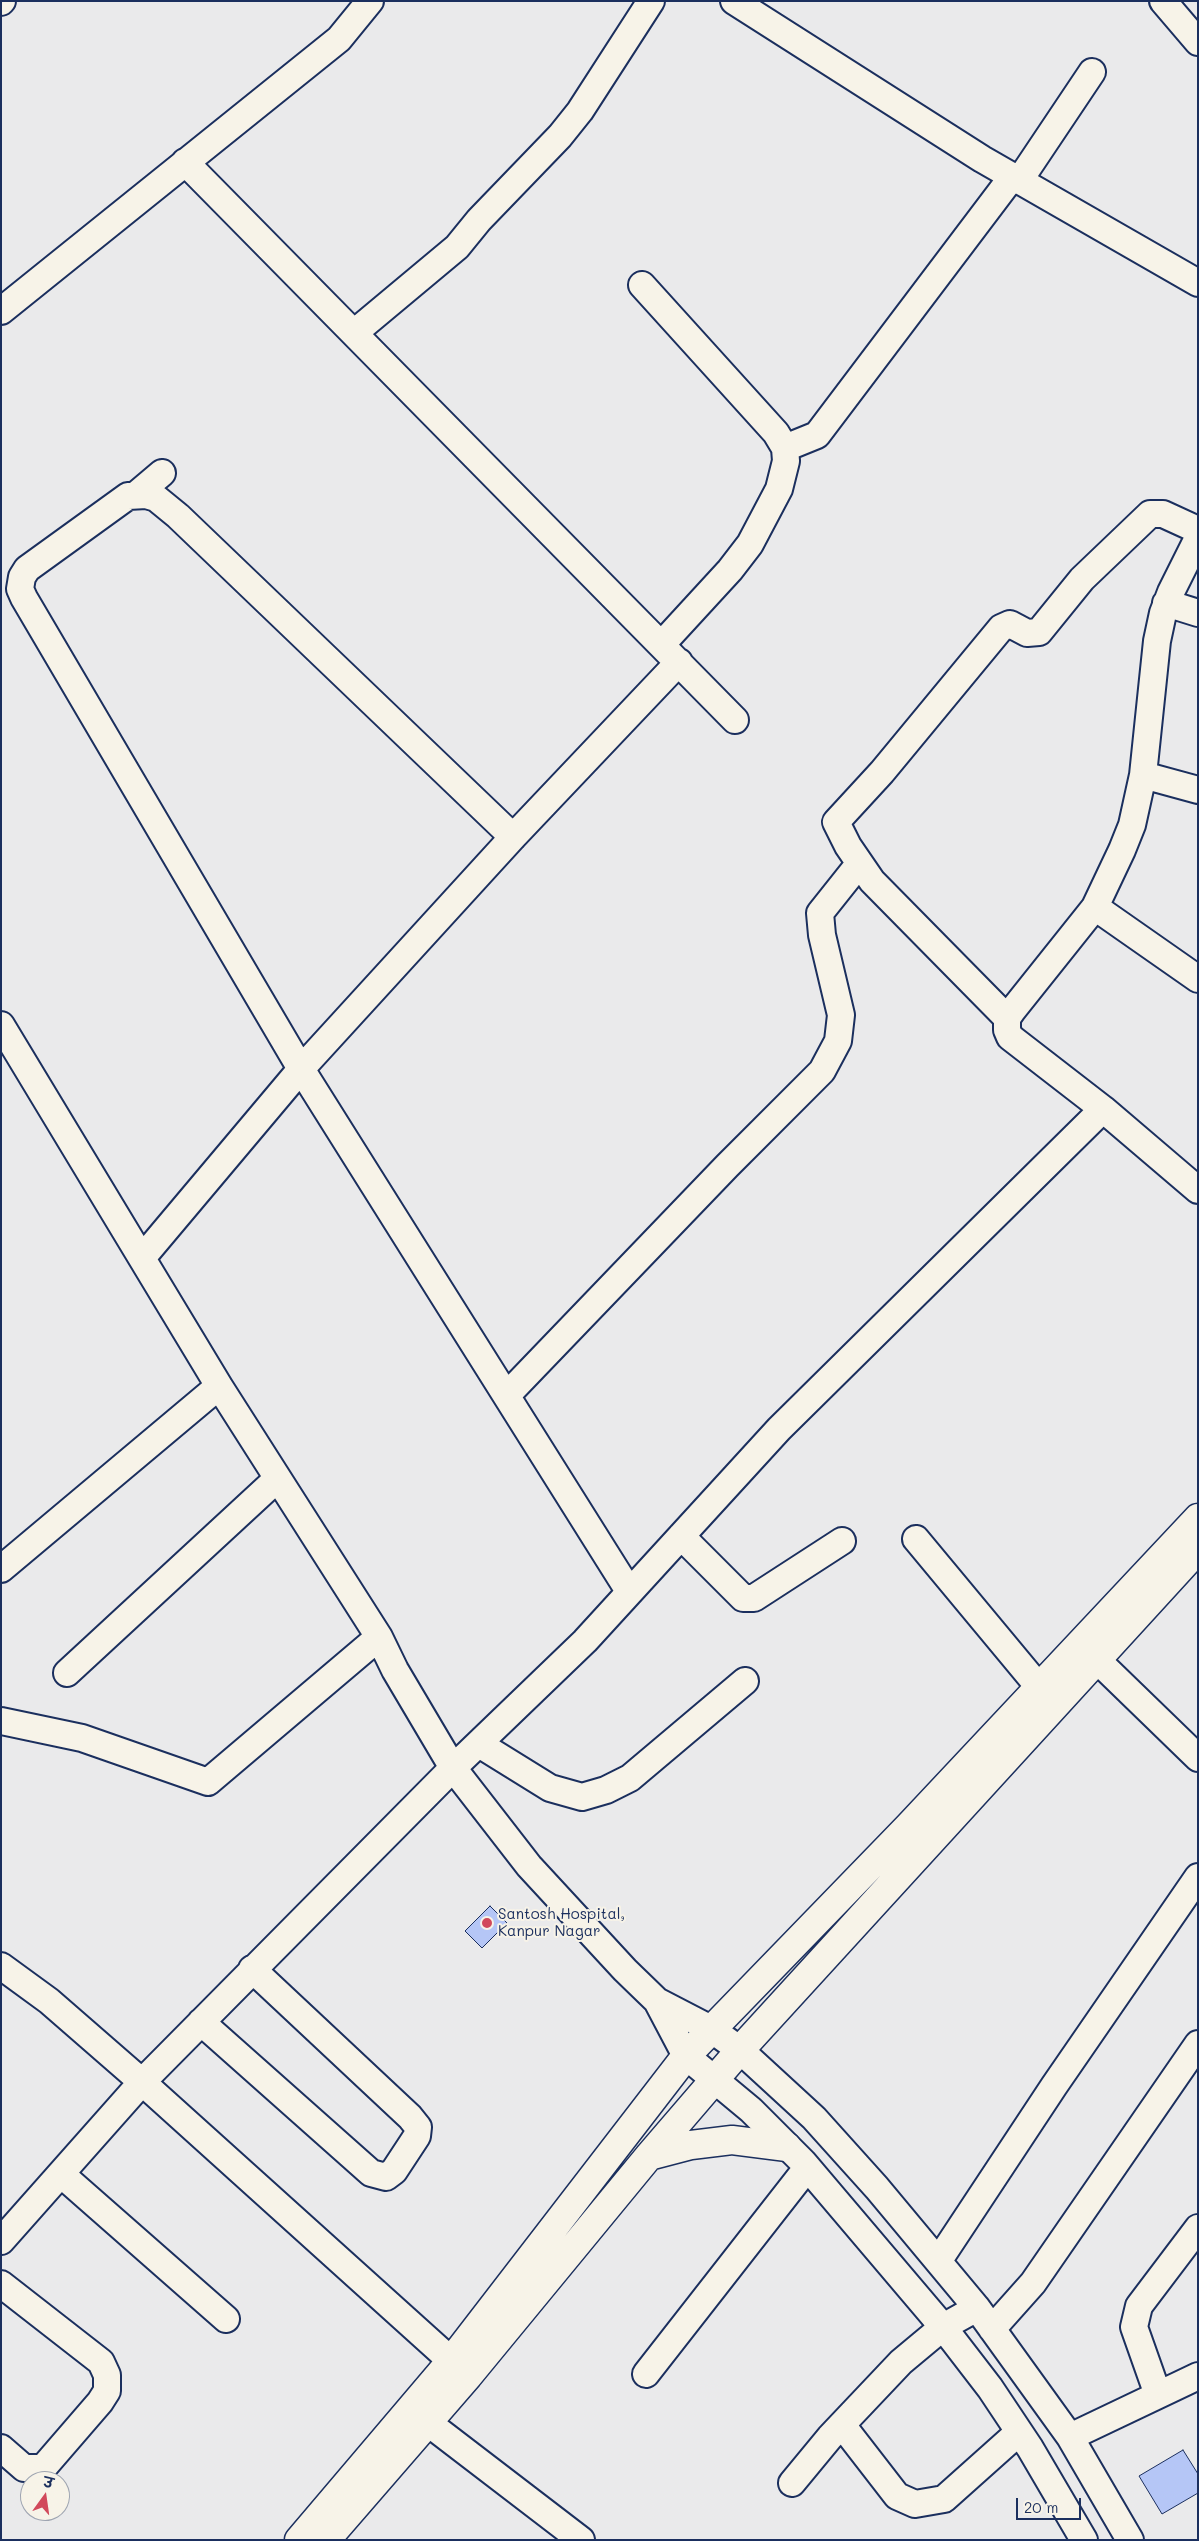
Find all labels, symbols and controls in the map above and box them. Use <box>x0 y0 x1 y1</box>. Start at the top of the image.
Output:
place label: Santosh Hospital, Kanpur Nagar <box>498 1905 625 1940</box>
marker: Santosh Hospital, Kanpur Nagar <box>480 1916 494 1930</box>
north arrow <box>20 2471 70 2521</box>
text: उ <box>42 2472 55 2492</box>
scale bar <box>1019 2488 1084 2520</box>
text: 20 m <box>1024 2497 1058 2517</box>

